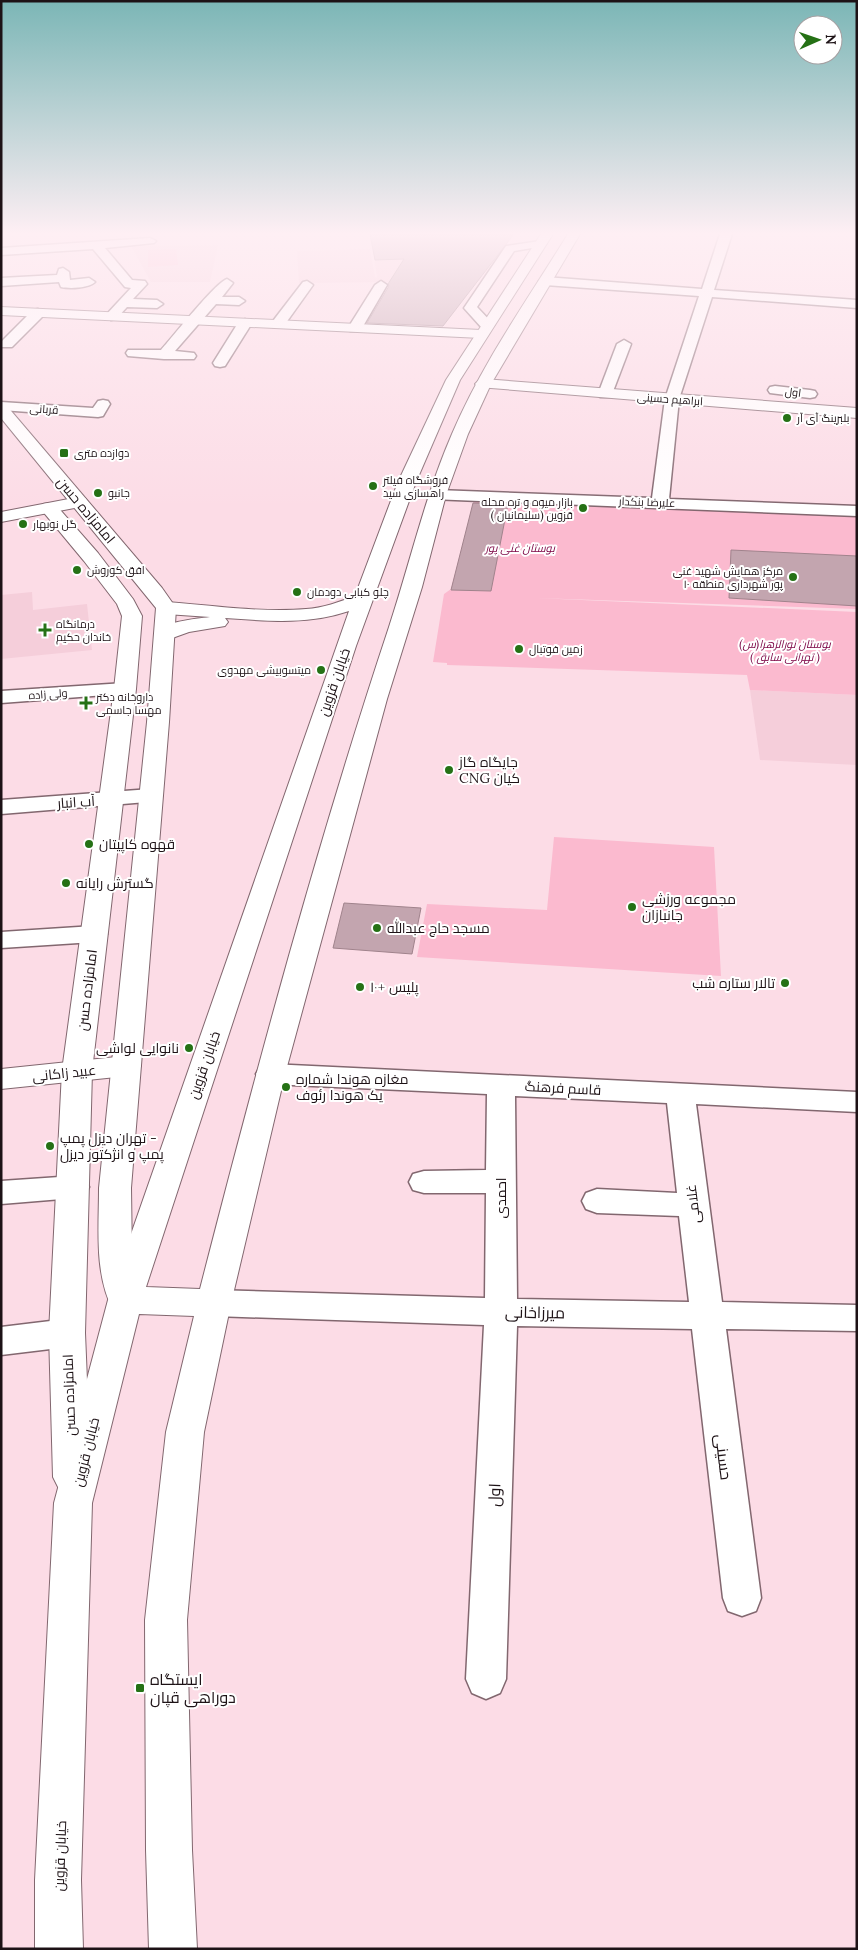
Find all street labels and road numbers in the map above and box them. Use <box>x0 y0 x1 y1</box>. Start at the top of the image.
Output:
street label: اول <box>784 384 802 400</box>
street label: ابراهیم حسینی <box>636 390 703 409</box>
street label: قربانی <box>29 401 59 417</box>
street label: امامزاده حسن <box>53 473 119 547</box>
street label: علیرضا بنکدار <box>617 494 676 510</box>
street label: خیابان قزوین <box>314 646 354 718</box>
street label: ولی زاده <box>28 686 68 702</box>
street label: آب انبار <box>55 792 96 812</box>
street label: امامزاده حسن <box>73 948 101 1032</box>
street label: خیابان قزوین <box>184 1029 224 1101</box>
street label: عبید زاکانی <box>31 1061 97 1085</box>
street label: قاسم فرهنگ <box>524 1077 602 1100</box>
street label: احمدی <box>492 1177 510 1219</box>
street label: غلامی <box>682 1184 704 1224</box>
street label: میرزاخانی <box>505 1301 565 1324</box>
street label: امامزاده حسن <box>59 1354 79 1436</box>
street label: خیابان قزوین <box>69 1415 103 1489</box>
street label: حسینی <box>710 1433 737 1481</box>
street label: اول <box>484 1483 505 1507</box>
street label: خیابان قزوین <box>50 1820 70 1892</box>

